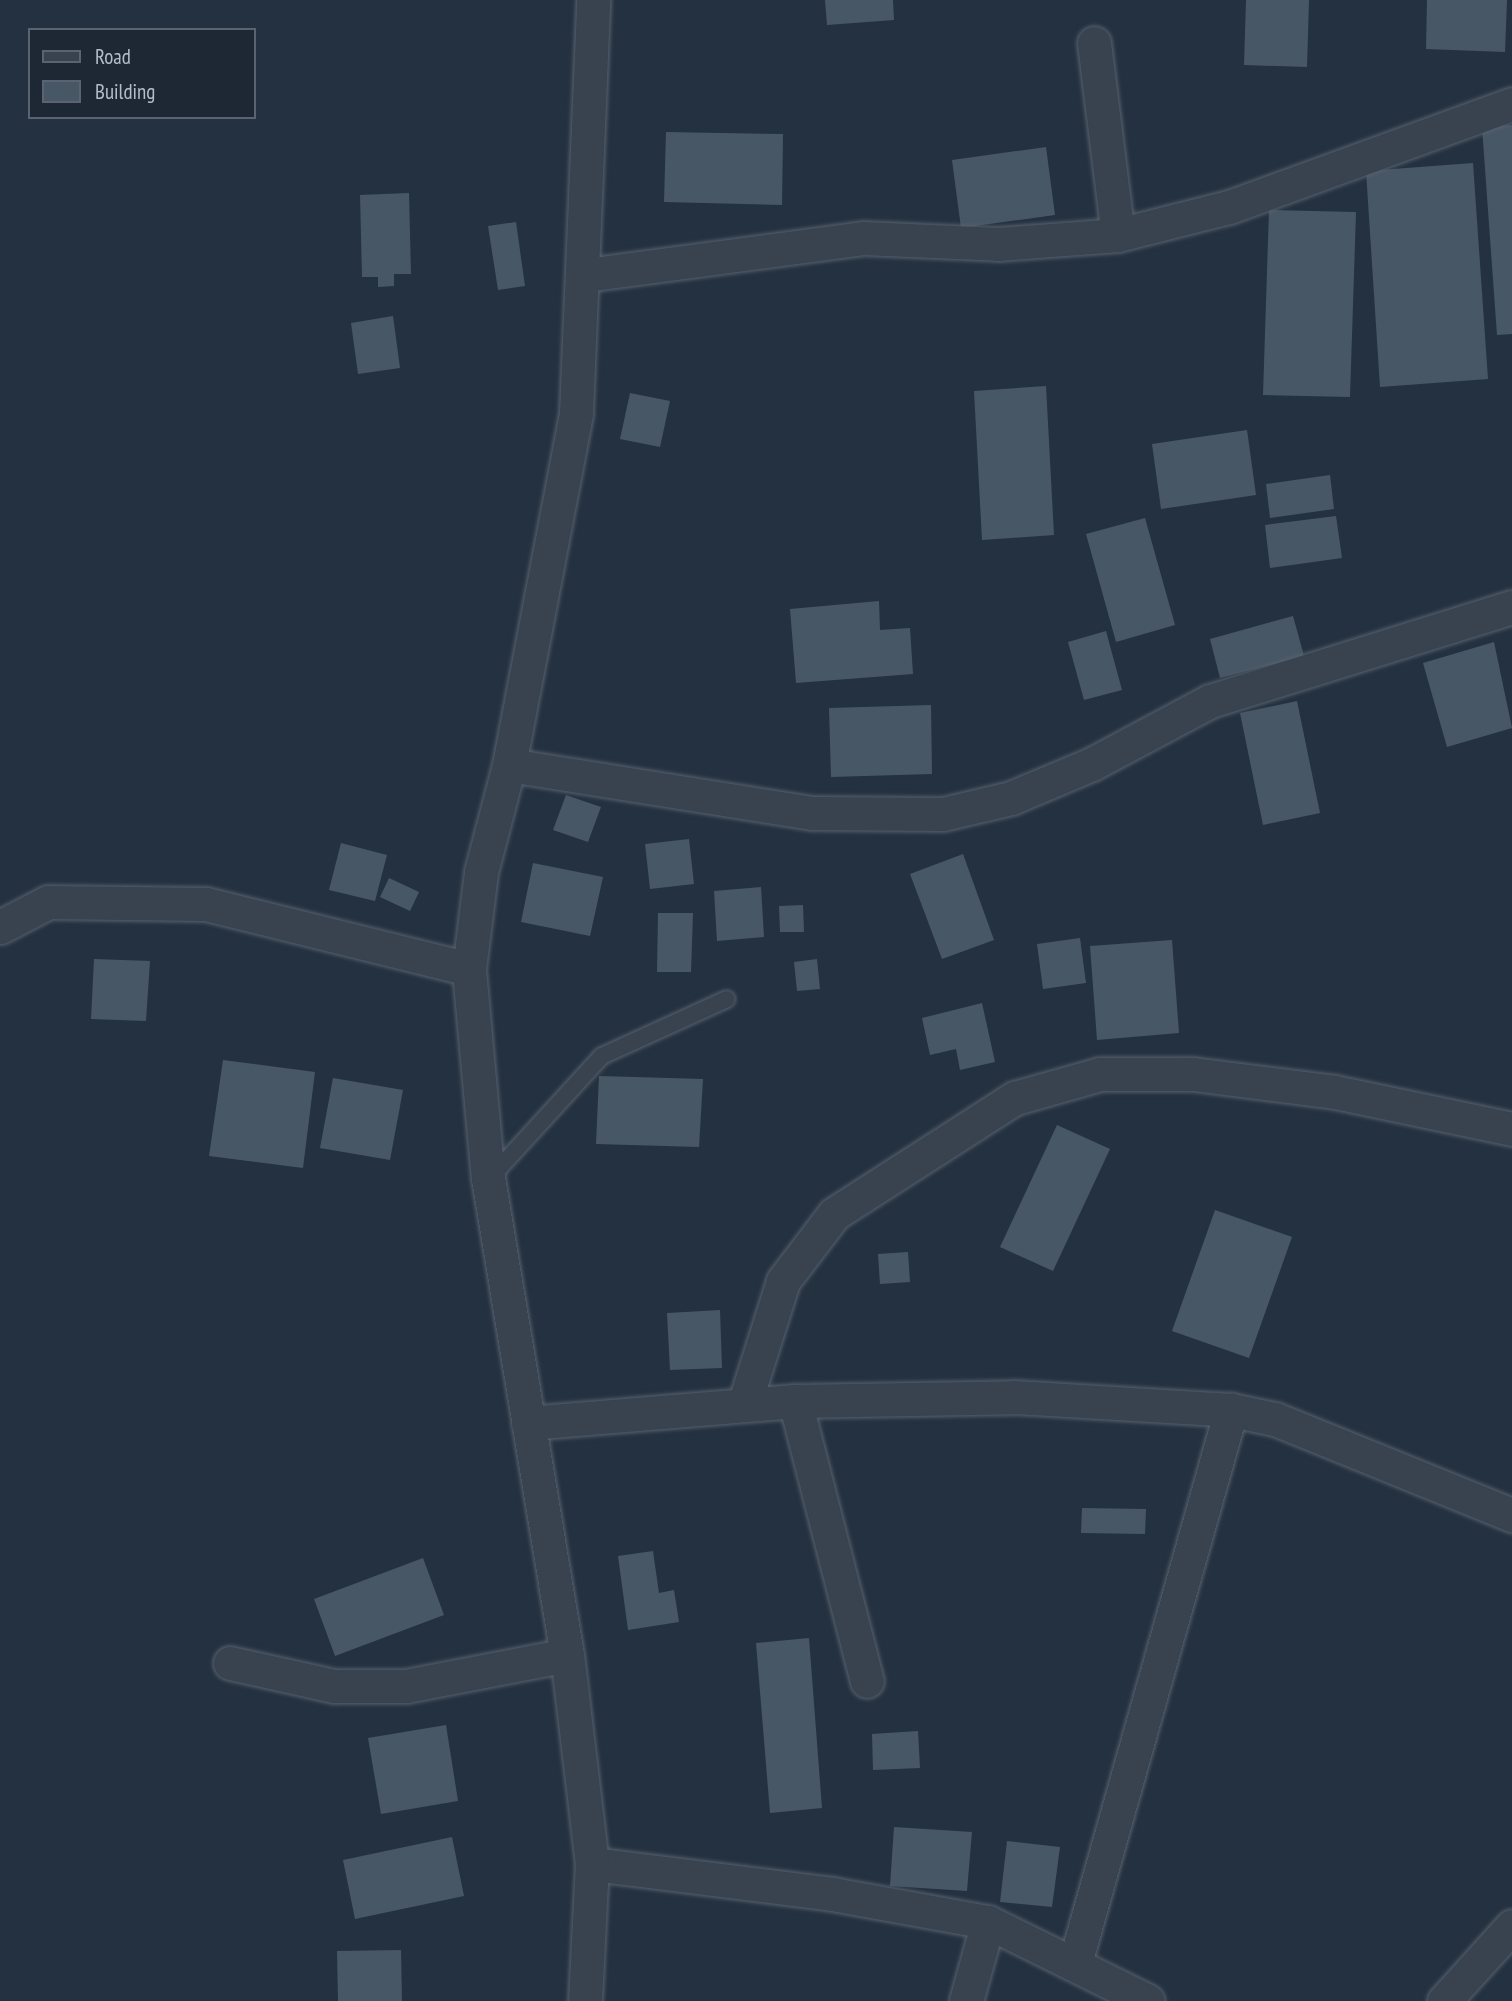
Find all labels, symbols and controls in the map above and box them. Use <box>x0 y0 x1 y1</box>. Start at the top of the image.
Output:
legend <box>28 28 256 119</box>
text: Road <box>95 43 131 70</box>
text: Building <box>95 78 155 105</box>

